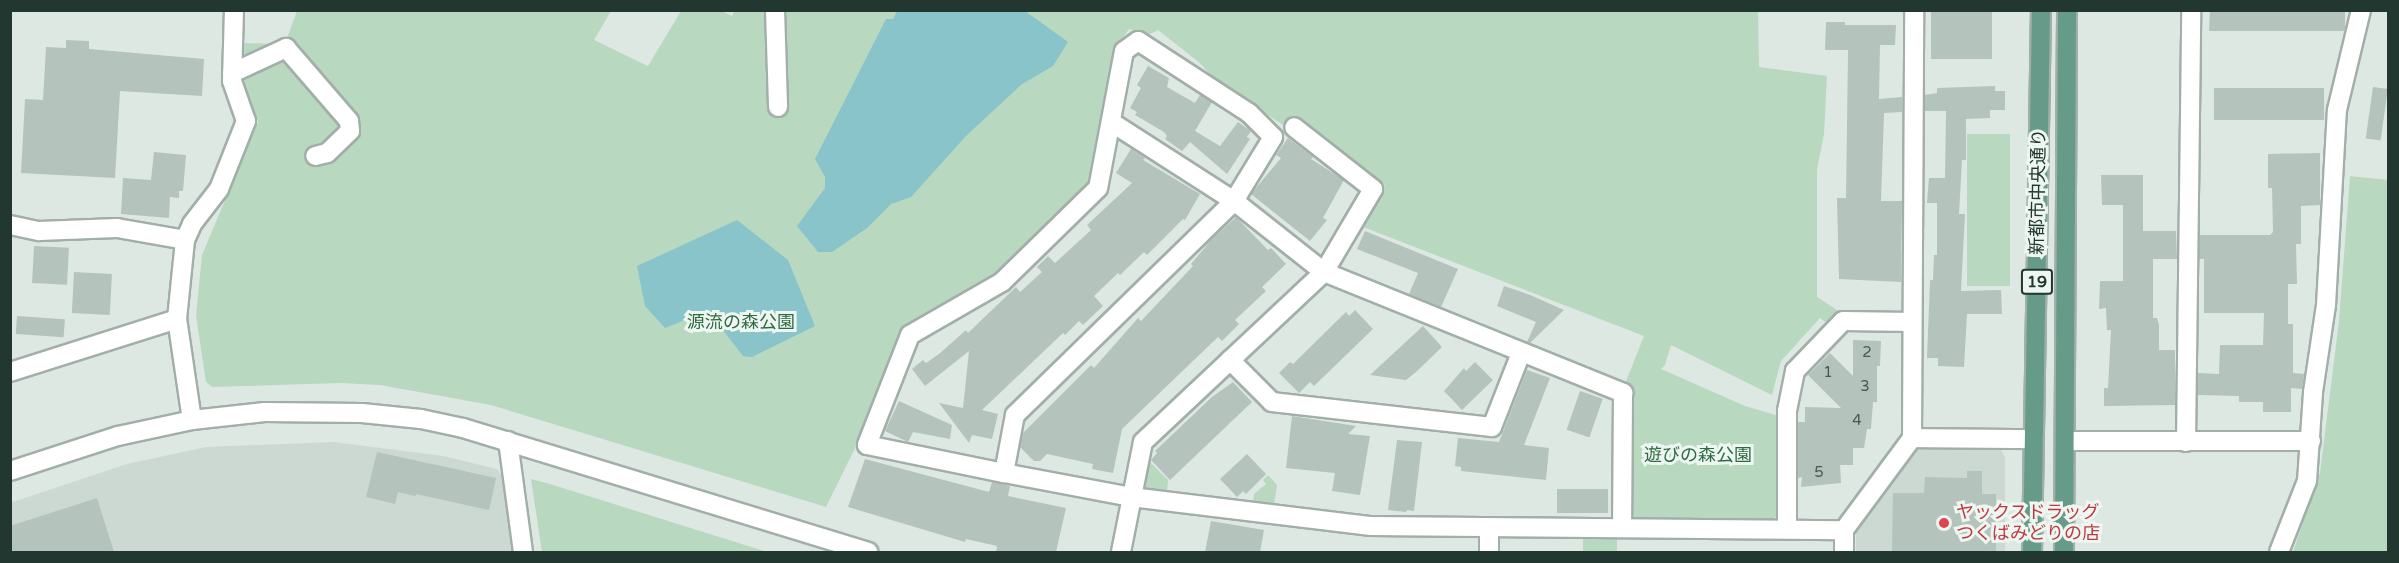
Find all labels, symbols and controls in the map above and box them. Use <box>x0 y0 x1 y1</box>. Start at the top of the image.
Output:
street label: 新都市中央通り <box>2026 129 2050 255</box>
road number: 19 <box>2020 269 2054 295</box>
park label: 源流の森公園 <box>687 311 795 333</box>
house number: 2 <box>1862 344 1872 362</box>
house number: 1 <box>1823 364 1833 382</box>
house number: 3 <box>1860 378 1870 396</box>
house number: 4 <box>1852 412 1862 430</box>
park label: 遊びの森公園 <box>1644 444 1752 466</box>
house number: 5 <box>1814 464 1824 482</box>
place label: ヤックスドラッグ つくばみどりの店 <box>1956 502 2100 544</box>
marker: ヤックスドラッグ つくばみどりの店 <box>1937 516 1951 530</box>

